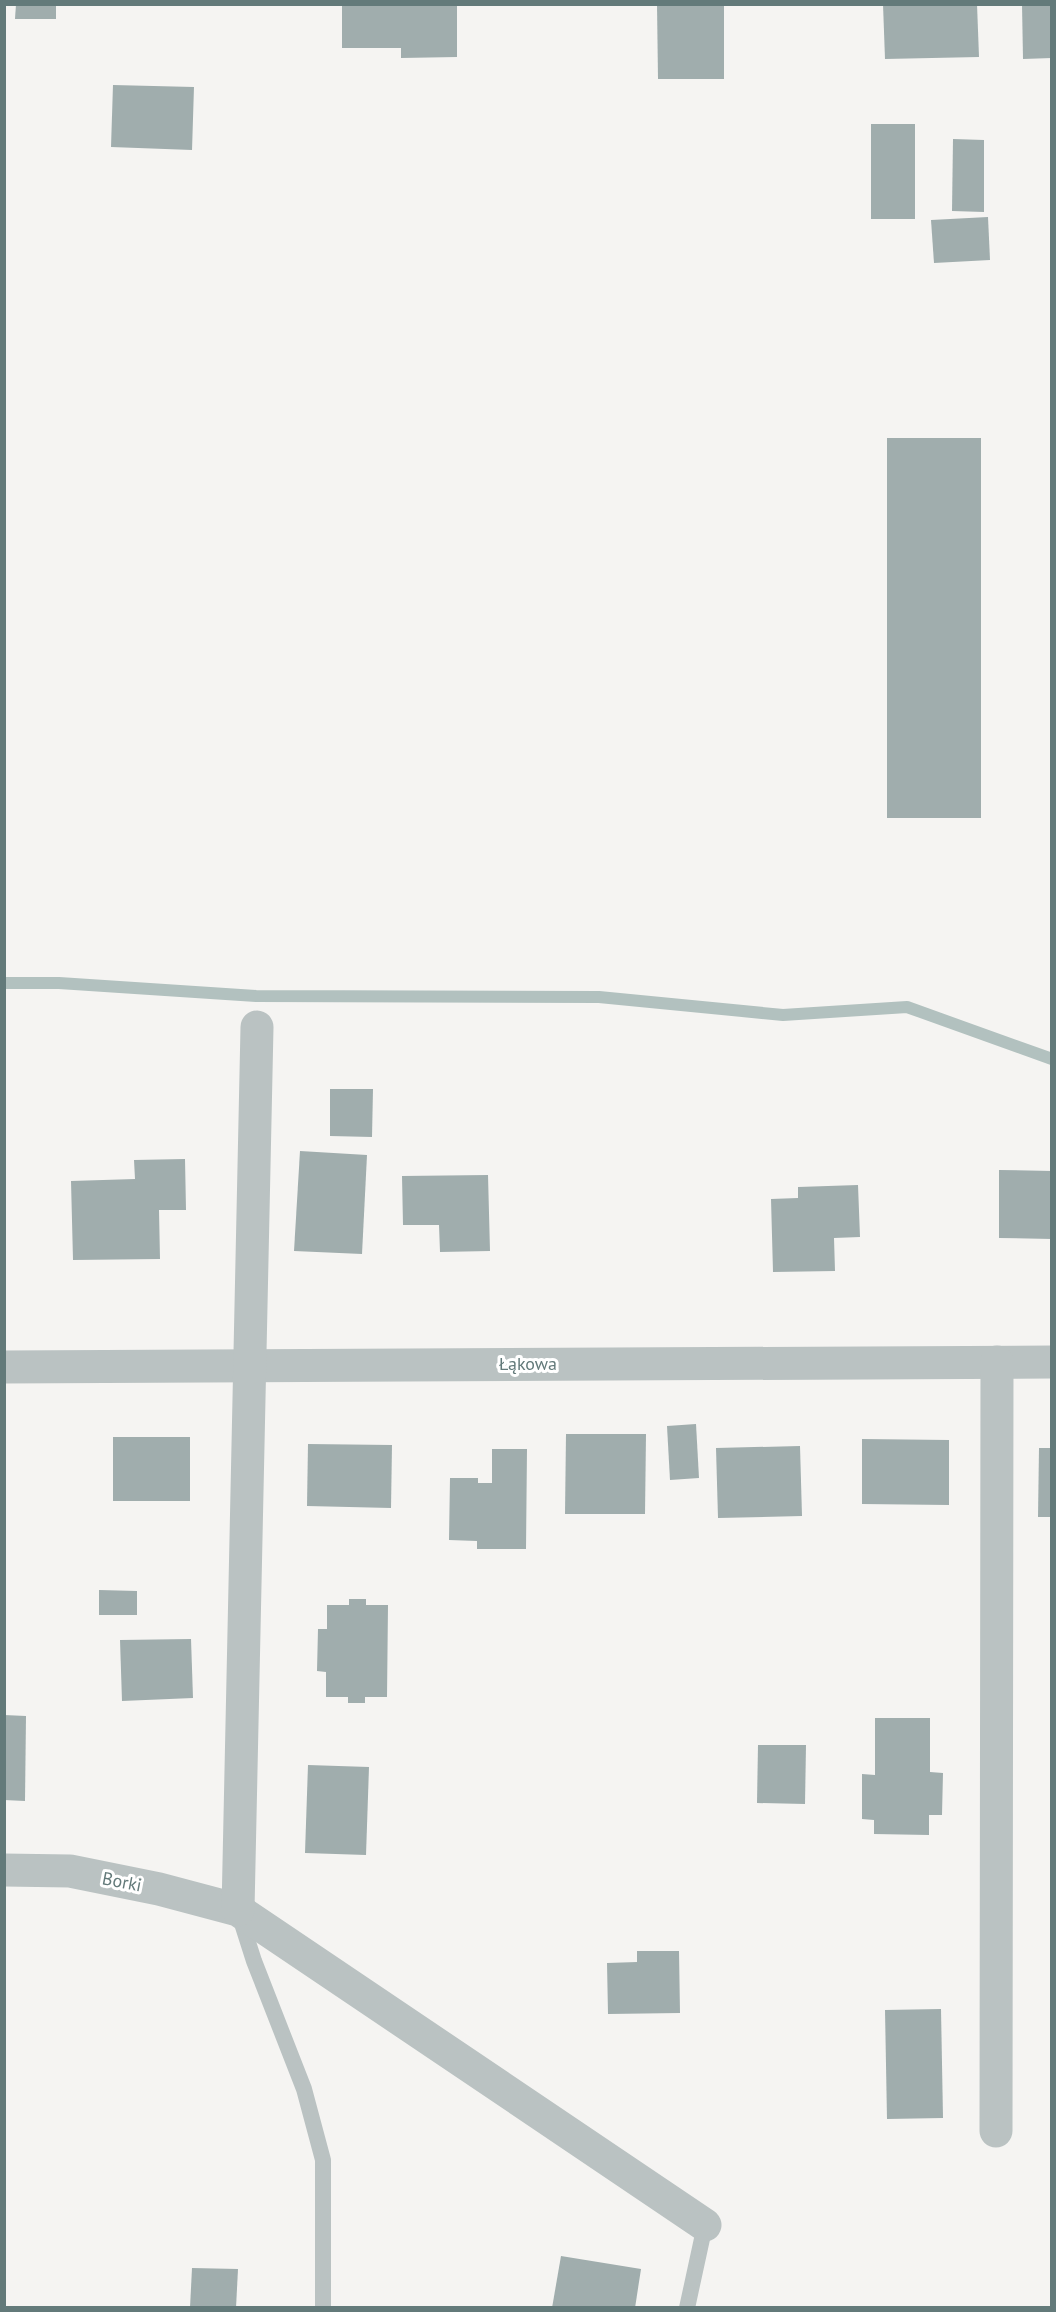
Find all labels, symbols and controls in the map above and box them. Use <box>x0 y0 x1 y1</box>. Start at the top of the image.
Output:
street label: Łąkowa <box>499 1352 557 1375</box>
street label: Borki <box>100 1866 144 1897</box>

